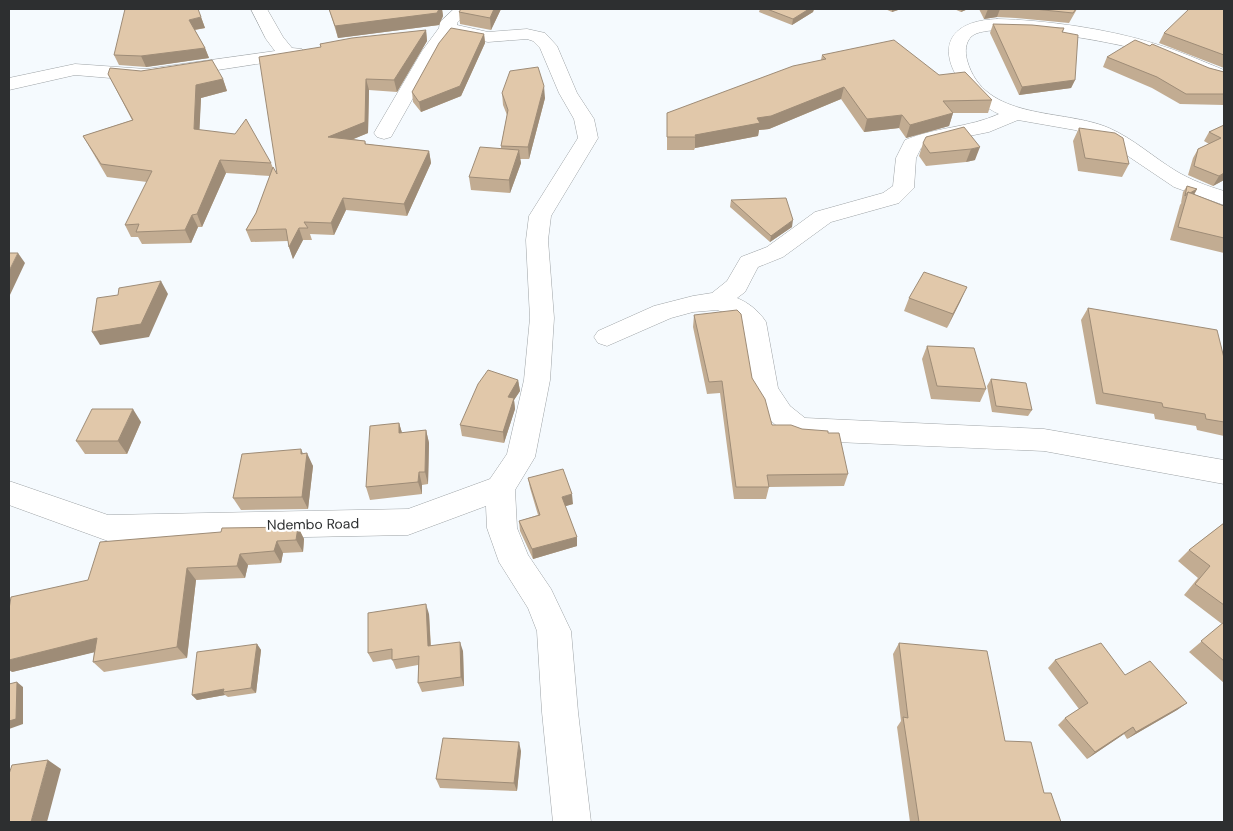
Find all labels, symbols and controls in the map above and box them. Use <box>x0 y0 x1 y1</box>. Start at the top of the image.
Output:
street label: Ndembo Road <box>267 514 359 534</box>

